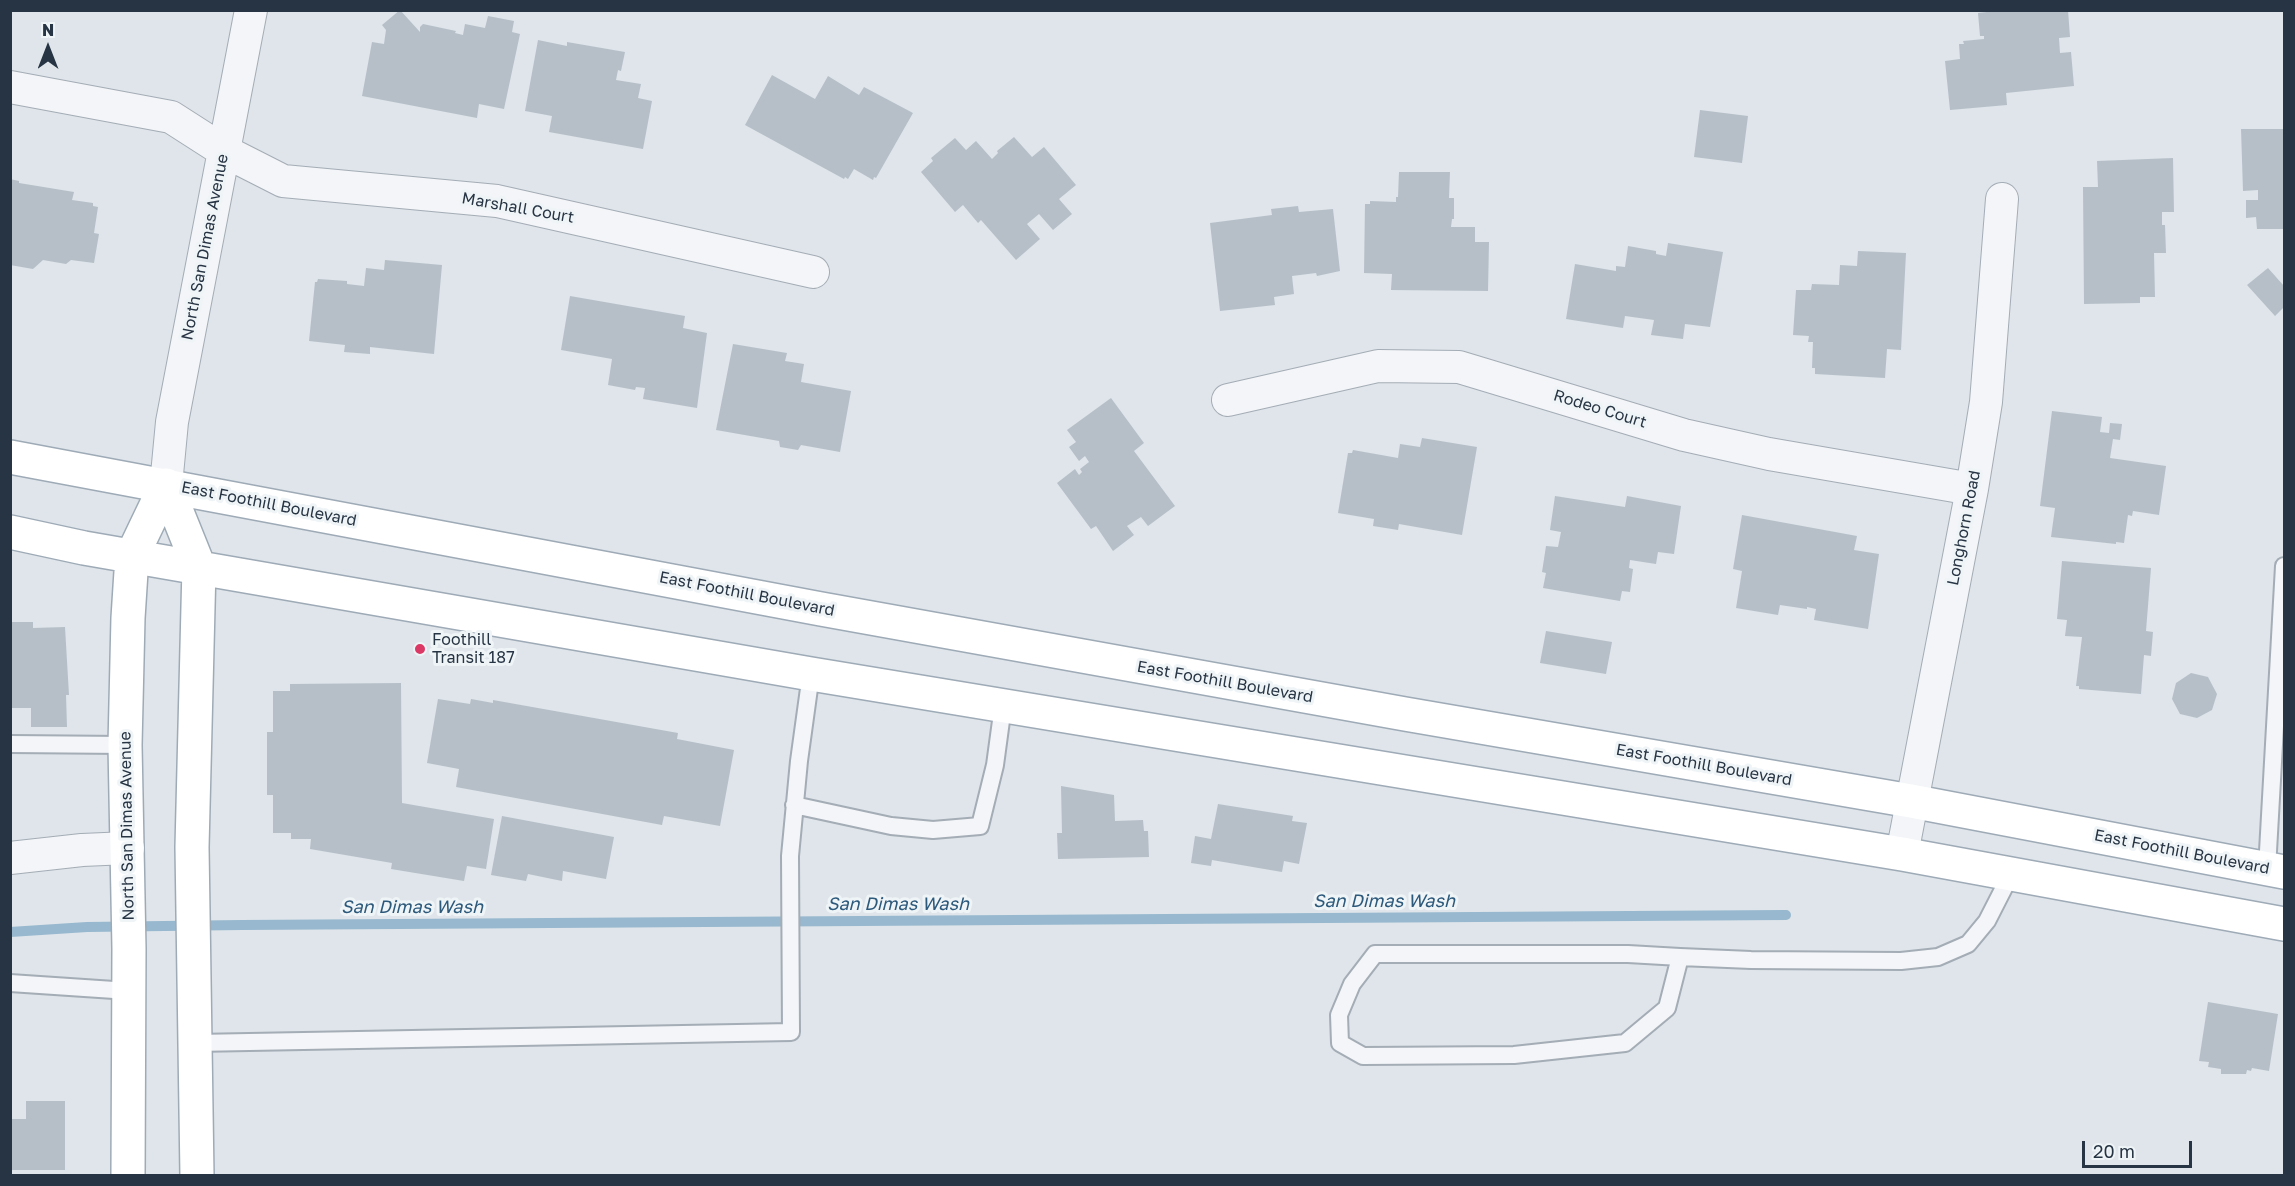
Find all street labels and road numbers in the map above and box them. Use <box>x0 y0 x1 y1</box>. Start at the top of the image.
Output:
street label: North San Dimas Avenue <box>178 152 232 342</box>
street label: Marshall Court <box>460 189 576 227</box>
street label: Rodeo Court <box>1551 386 1649 432</box>
street label: Longhorn Road <box>1943 469 1985 587</box>
street label: East Foothill Boulevard <box>180 478 358 530</box>
street label: East Foothill Boulevard <box>658 568 836 620</box>
street label: East Foothill Boulevard <box>1136 657 1314 707</box>
street label: North San Dimas Avenue <box>116 731 138 921</box>
street label: East Foothill Boulevard <box>1615 740 1793 790</box>
street label: East Foothill Boulevard <box>2093 826 2271 878</box>

